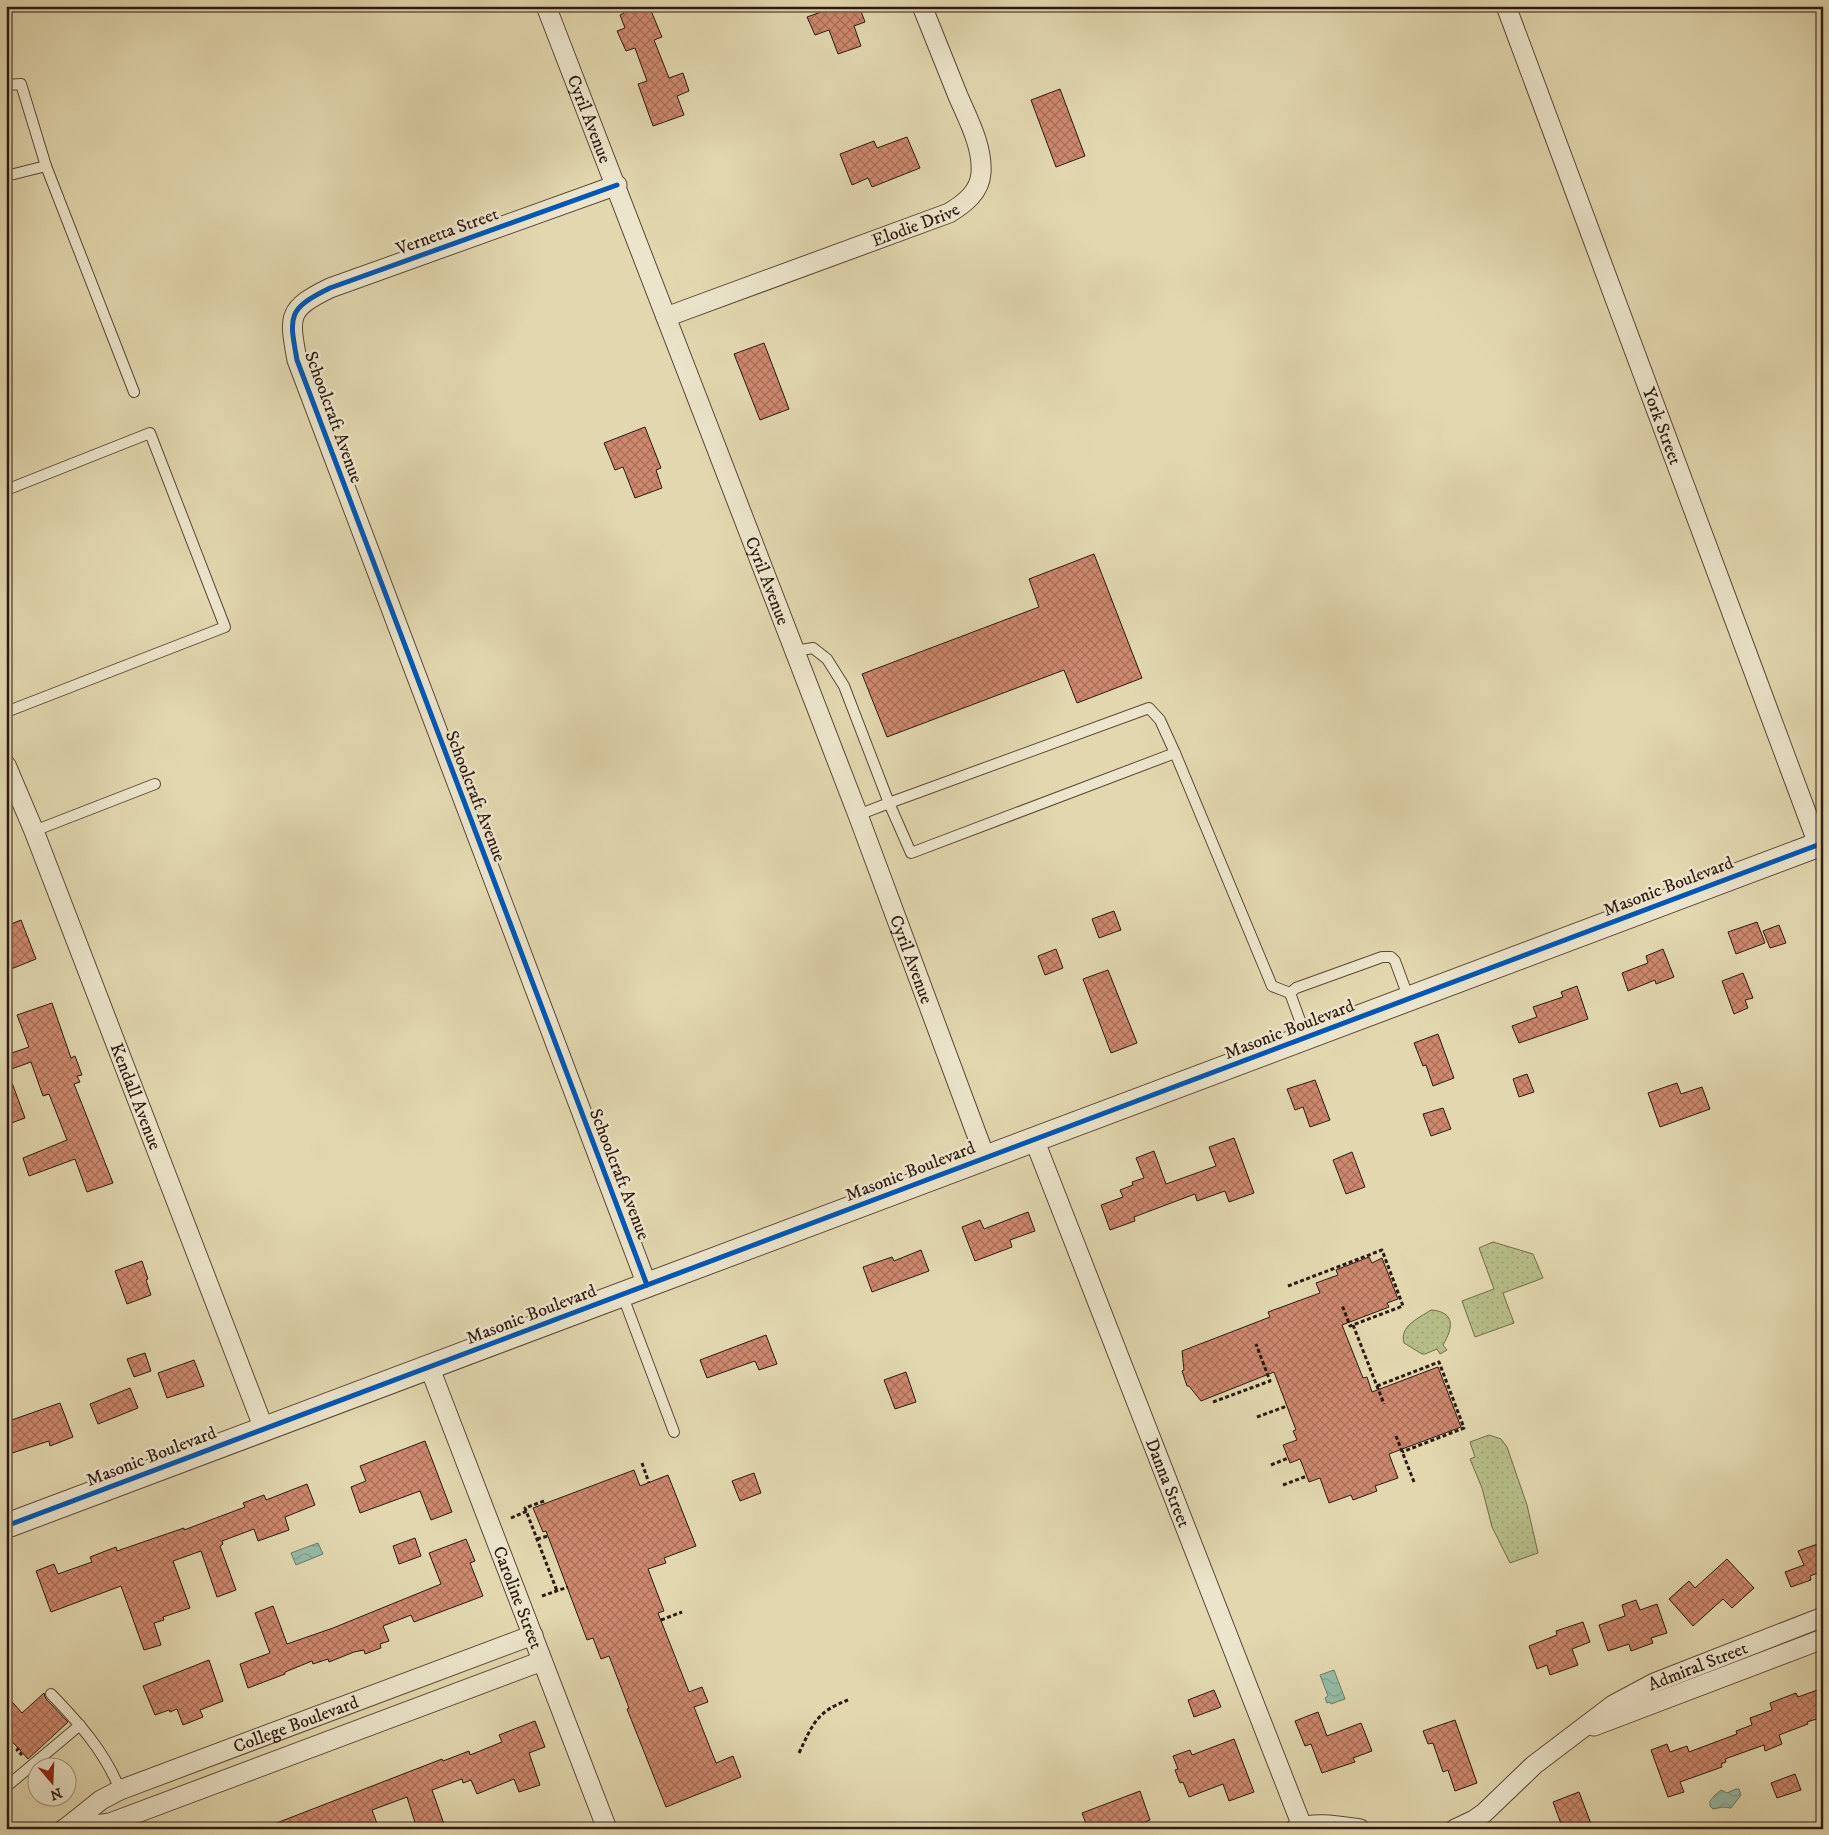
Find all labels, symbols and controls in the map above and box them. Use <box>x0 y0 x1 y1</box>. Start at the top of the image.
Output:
street label: Cyril Avenue <box>562 72 616 167</box>
street label: Elodie Drive <box>869 199 964 252</box>
street label: Vernetta Street <box>392 203 502 261</box>
street label: Schoolcraft Avenue <box>299 348 367 486</box>
street label: York Street <box>1637 384 1686 468</box>
street label: Cyril Avenue <box>740 534 794 628</box>
street label: Schoolcraft Avenue <box>440 728 510 865</box>
street label: Masonic Boulevard <box>1600 852 1736 922</box>
street label: Cyril Avenue <box>884 912 937 1007</box>
street label: Masonic Boulevard <box>1221 995 1357 1065</box>
street label: Kendall Avenue <box>105 1040 166 1153</box>
street label: Schoolcraft Avenue <box>584 1106 654 1243</box>
street label: Masonic Boulevard <box>842 1137 978 1207</box>
street label: Masonic Boulevard <box>463 1280 599 1350</box>
street label: Masonic Boulevard <box>83 1422 219 1492</box>
street label: Danna Street <box>1140 1435 1195 1531</box>
street label: Caroline Street <box>487 1543 547 1653</box>
street label: Admiral Street <box>1645 1638 1751 1696</box>
street label: College Boulevard <box>230 1692 362 1758</box>
north arrow <box>28 1758 78 1808</box>
text: N <box>47 1783 64 1804</box>

